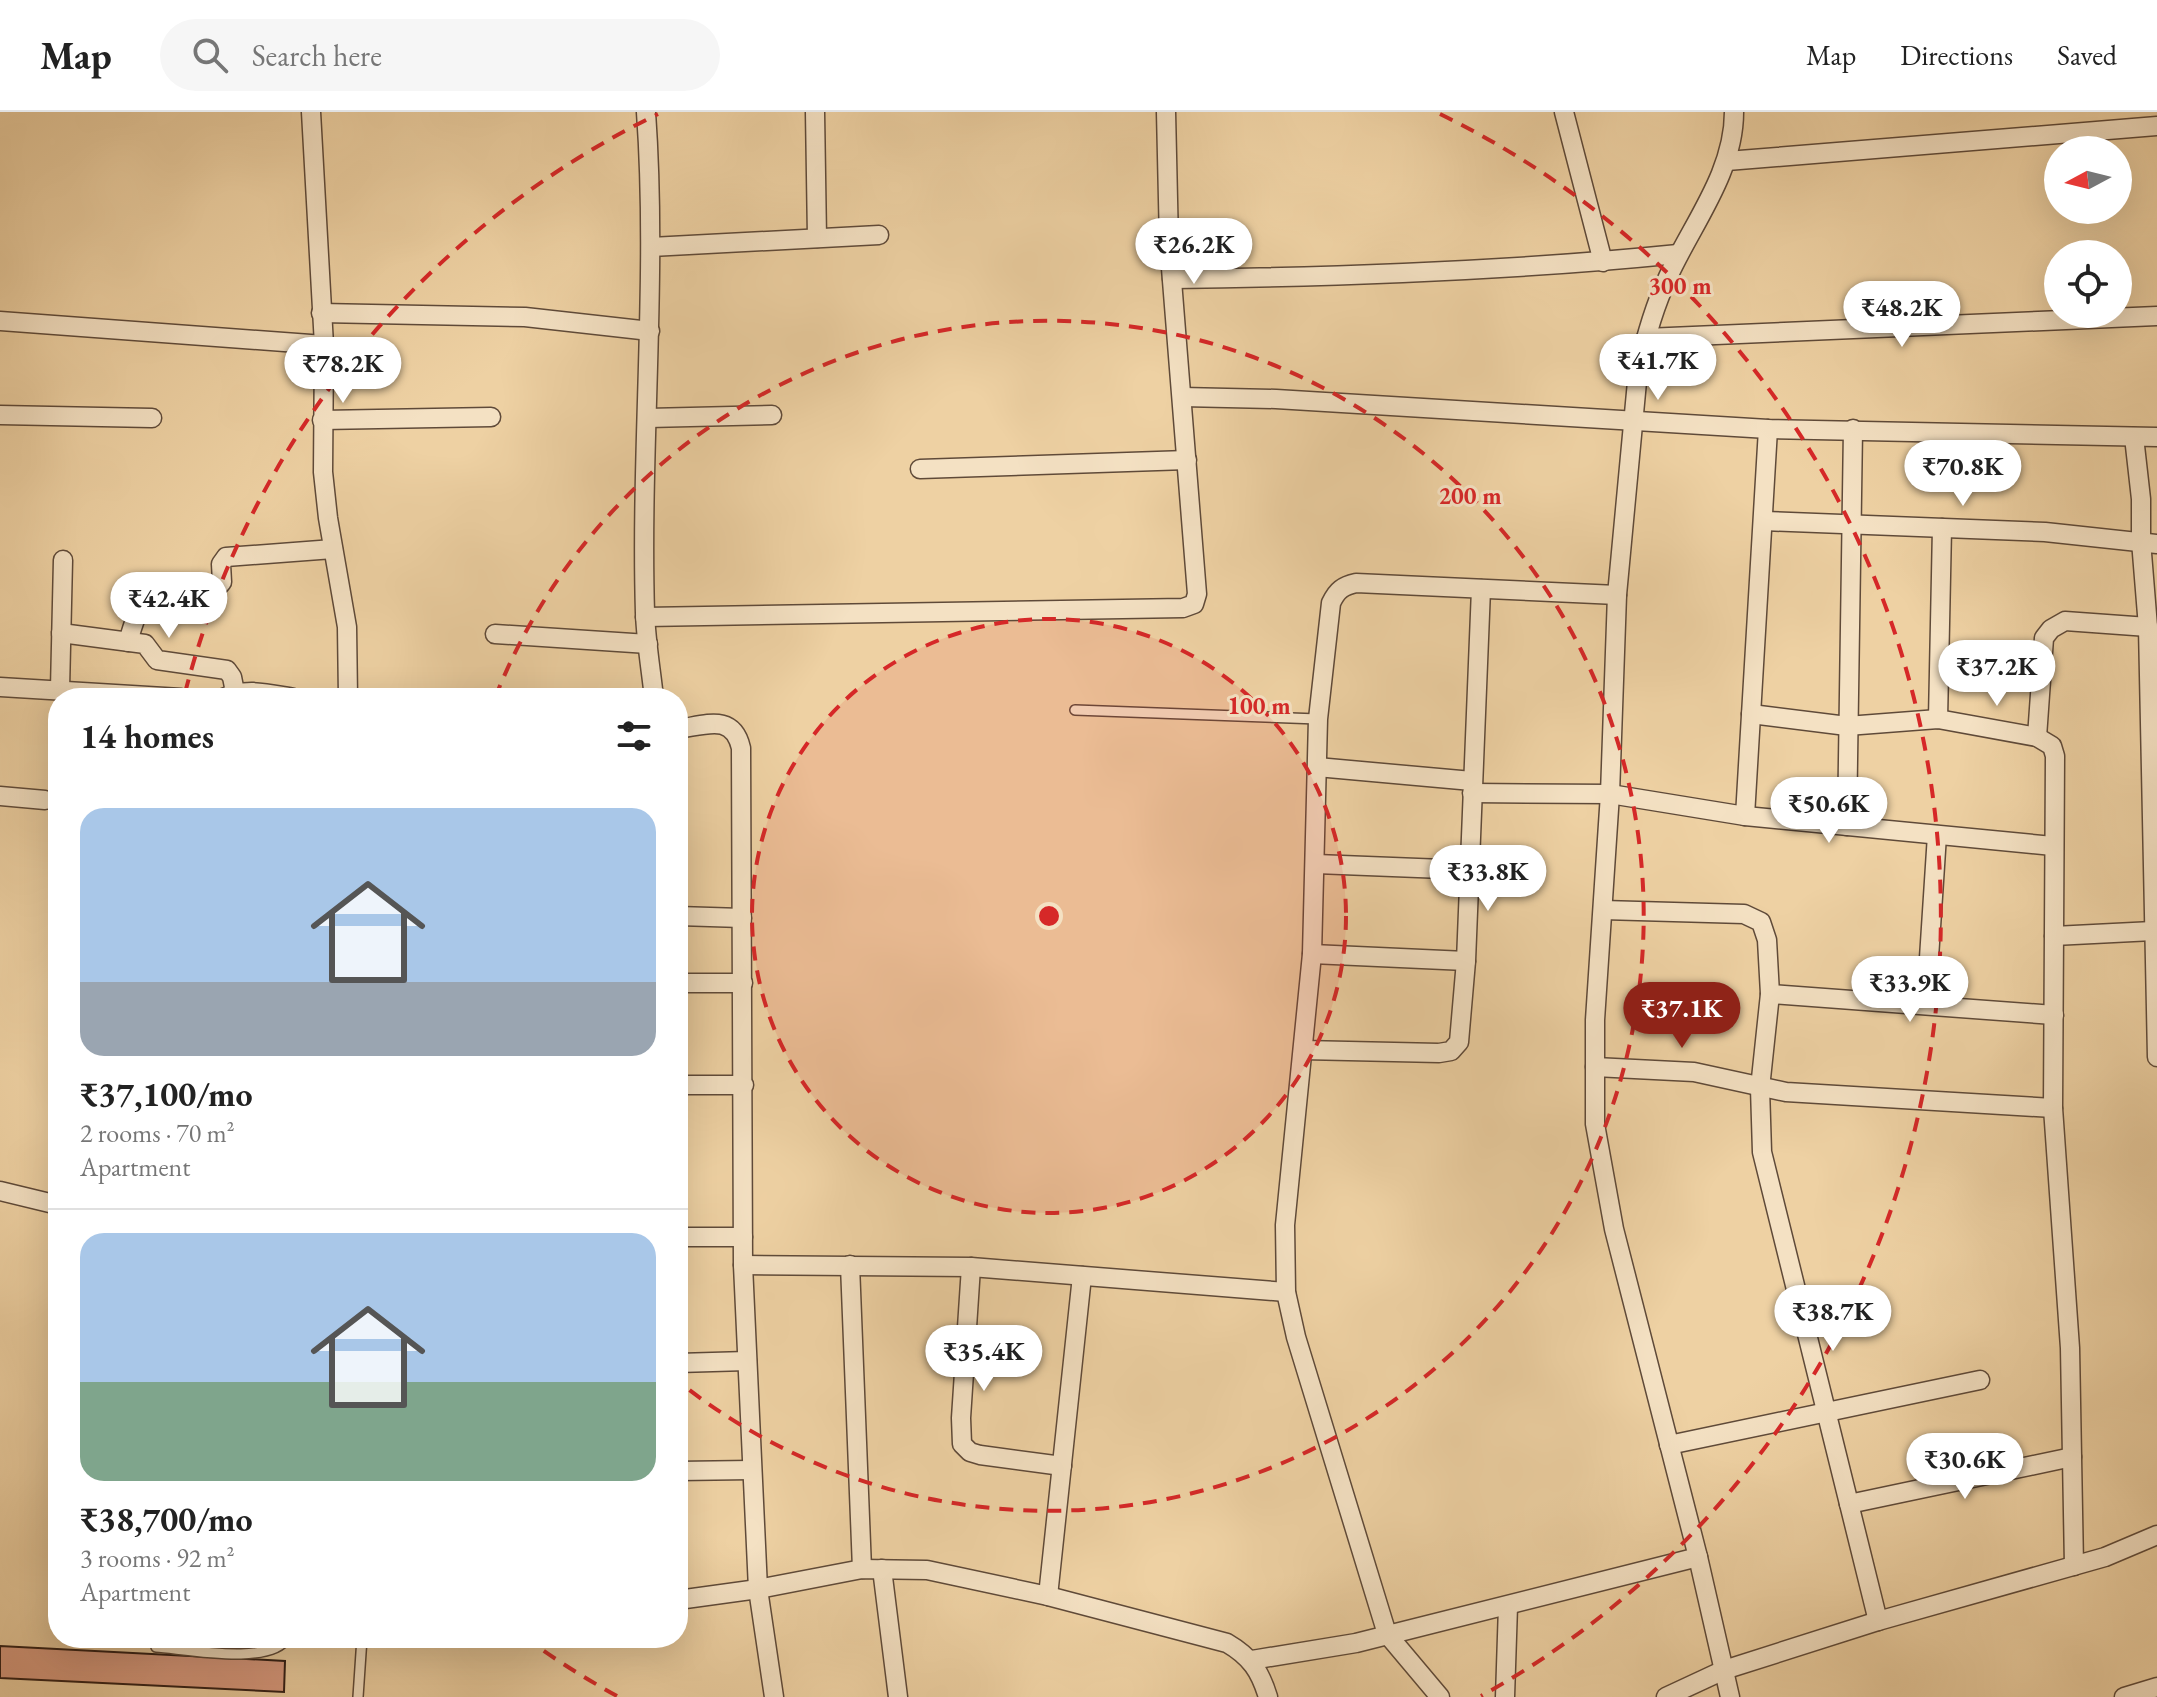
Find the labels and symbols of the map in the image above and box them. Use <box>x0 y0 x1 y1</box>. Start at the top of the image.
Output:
north arrow <box>2044 136 2132 224</box>
pin: ₹26.2K <box>1129 218 1259 286</box>
text: 300 m <box>1648 270 1712 301</box>
pin: ₹48.2K <box>1837 281 1967 349</box>
pin: ₹41.7K <box>1593 334 1723 402</box>
pin: ₹78.2K <box>278 337 408 405</box>
pin: ₹70.8K <box>1898 440 2028 508</box>
text: 200 m <box>1438 480 1502 511</box>
pin: ₹42.4K <box>104 572 234 640</box>
pin: ₹37.2K <box>1932 640 2062 708</box>
text: 100 m <box>1227 690 1291 721</box>
pin: ₹50.6K <box>1764 777 1894 845</box>
pin: ₹33.8K <box>1423 845 1553 913</box>
centre of rings <box>1035 902 1063 930</box>
pin: ₹33.9K <box>1845 956 1975 1024</box>
pin: ₹37.1K <box>1617 982 1747 1050</box>
pin: ₹38.7K <box>1768 1285 1898 1353</box>
pin: ₹35.4K <box>919 1325 1049 1393</box>
pin: ₹30.6K <box>1900 1433 2030 1501</box>

